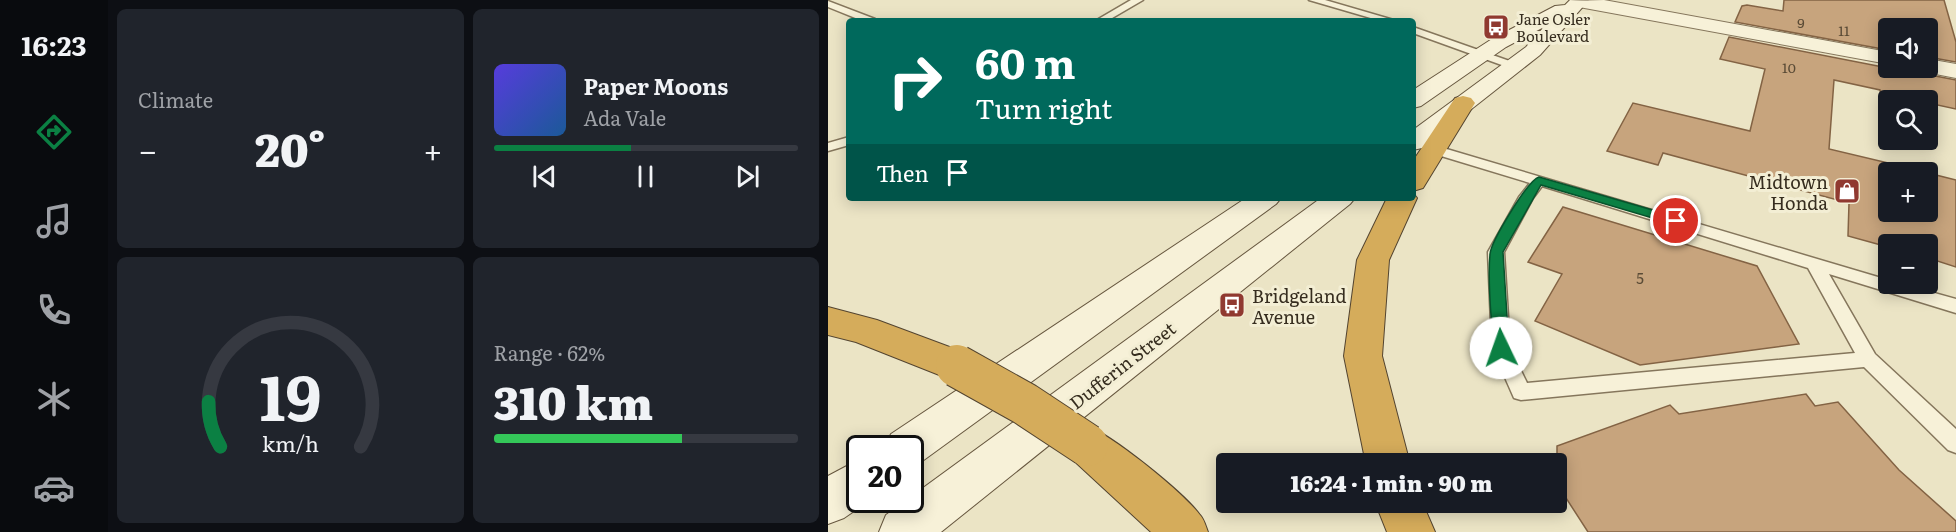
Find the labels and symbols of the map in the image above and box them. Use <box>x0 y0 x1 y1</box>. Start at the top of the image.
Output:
place label: Jane Osler Boulevard <box>1516 7 1590 47</box>
bus stop icon: Jane Osler Boulevard <box>1481 12 1511 42</box>
house number: 9 <box>1797 12 1805 32</box>
house number: 11 <box>1838 20 1850 40</box>
house number: 10 <box>1782 57 1796 77</box>
place label: Midtown Honda <box>1748 168 1828 216</box>
shop icon: Midtown Honda <box>1832 176 1862 206</box>
pin <box>1650 195 1701 246</box>
house number: 5 <box>1636 266 1644 289</box>
place label: Bridgeland Avenue <box>1252 282 1347 330</box>
bus stop icon: Bridgeland Avenue <box>1217 290 1247 320</box>
street label: Dufferin Street <box>1063 314 1182 415</box>
position arrow <box>1469 316 1533 380</box>
speed limit sign: 20 <box>846 435 924 513</box>

